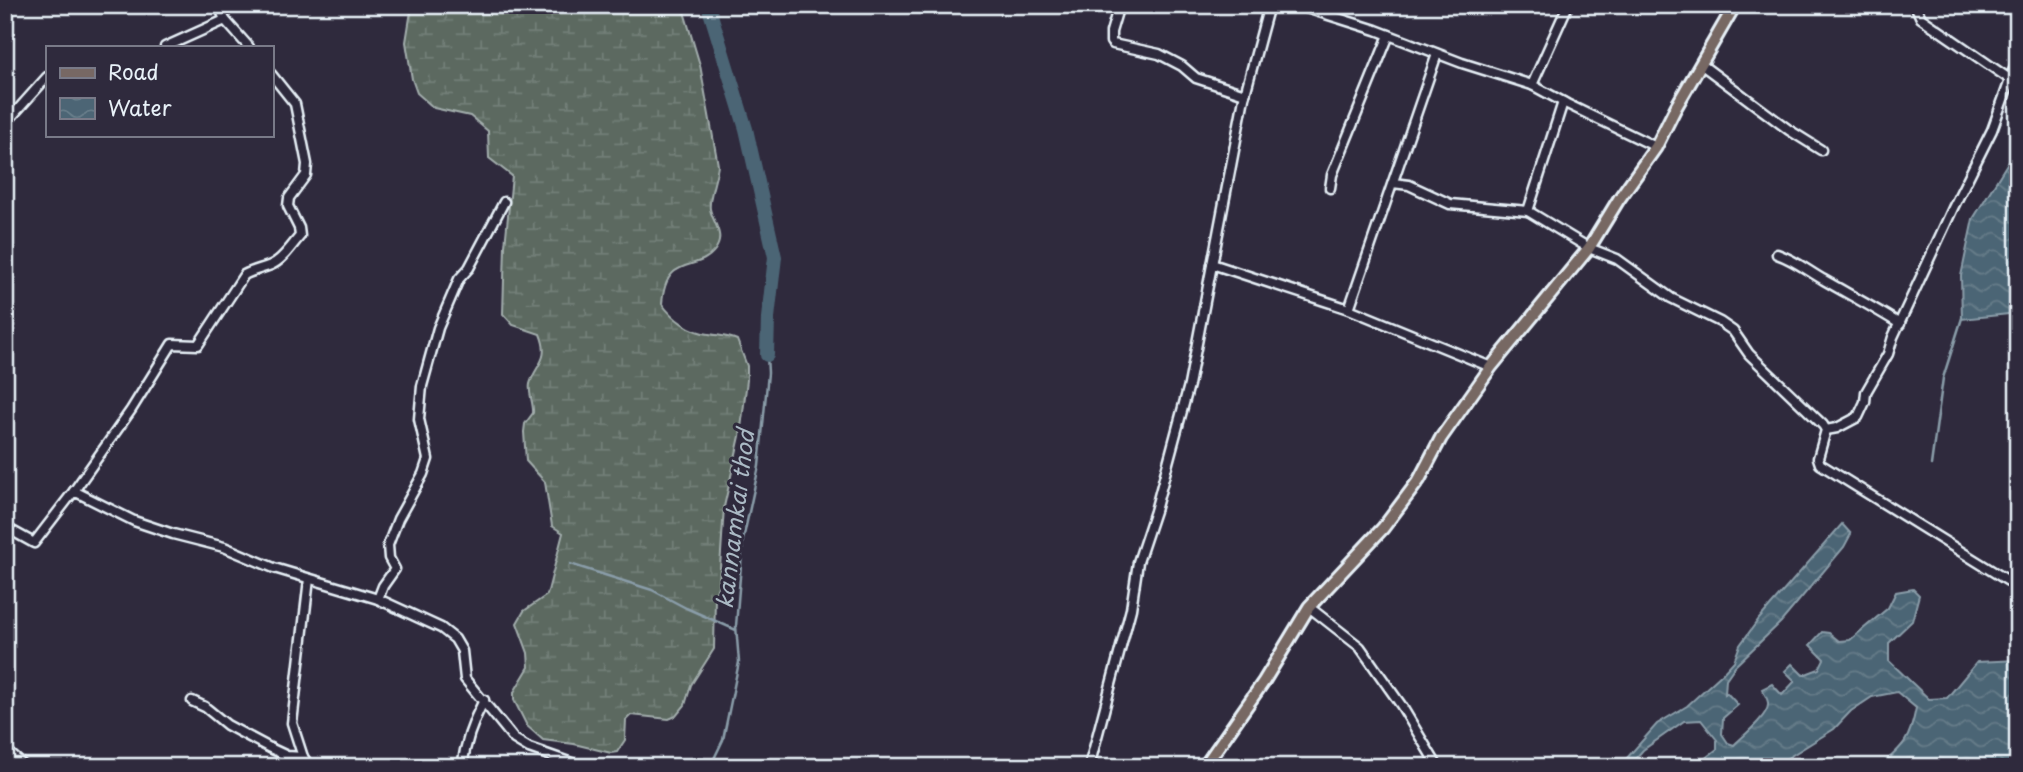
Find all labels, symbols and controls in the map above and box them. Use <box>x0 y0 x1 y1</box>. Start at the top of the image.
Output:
legend <box>46 46 273 136</box>
text: Road <box>108 55 159 87</box>
text: Water <box>108 91 172 123</box>
water label: kannamkai thod <box>706 424 763 610</box>

